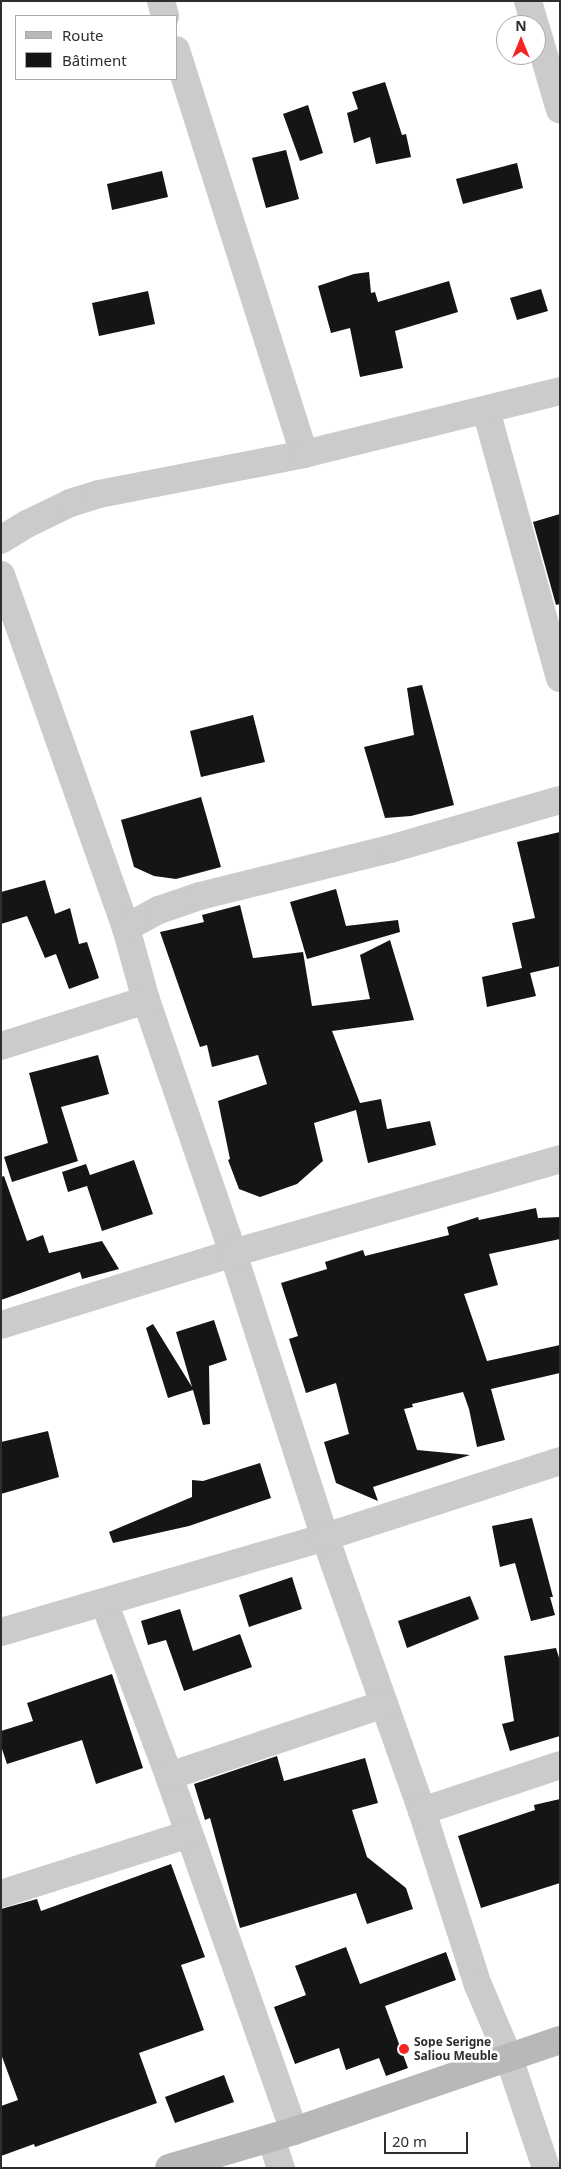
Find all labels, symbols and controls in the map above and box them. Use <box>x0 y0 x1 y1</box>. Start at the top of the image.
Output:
legend <box>15 15 178 80</box>
north arrow <box>496 15 546 65</box>
text: N <box>515 16 527 35</box>
text: Route <box>62 25 104 45</box>
text: Bâtiment <box>62 50 127 70</box>
place label: Sope Serigne Saliou Meuble <box>414 2035 498 2063</box>
marker: Sope Serigne Saliou Meuble <box>398 2043 410 2055</box>
scale bar <box>386 2122 470 2154</box>
text: 20 m <box>392 2131 427 2151</box>

